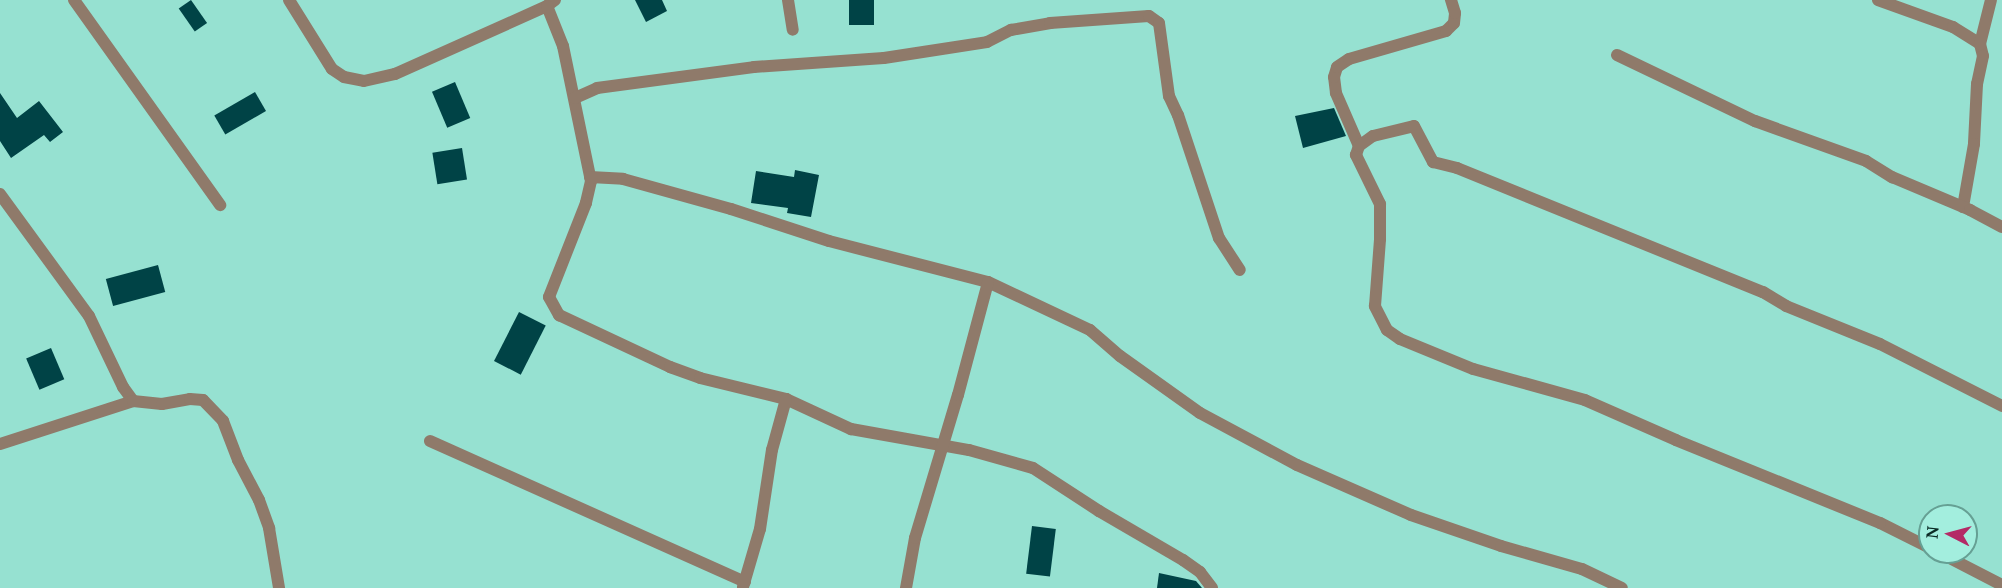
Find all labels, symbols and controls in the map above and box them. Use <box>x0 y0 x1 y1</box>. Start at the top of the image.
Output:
north arrow <box>1918 504 1978 564</box>
text: N <box>1920 525 1944 540</box>

